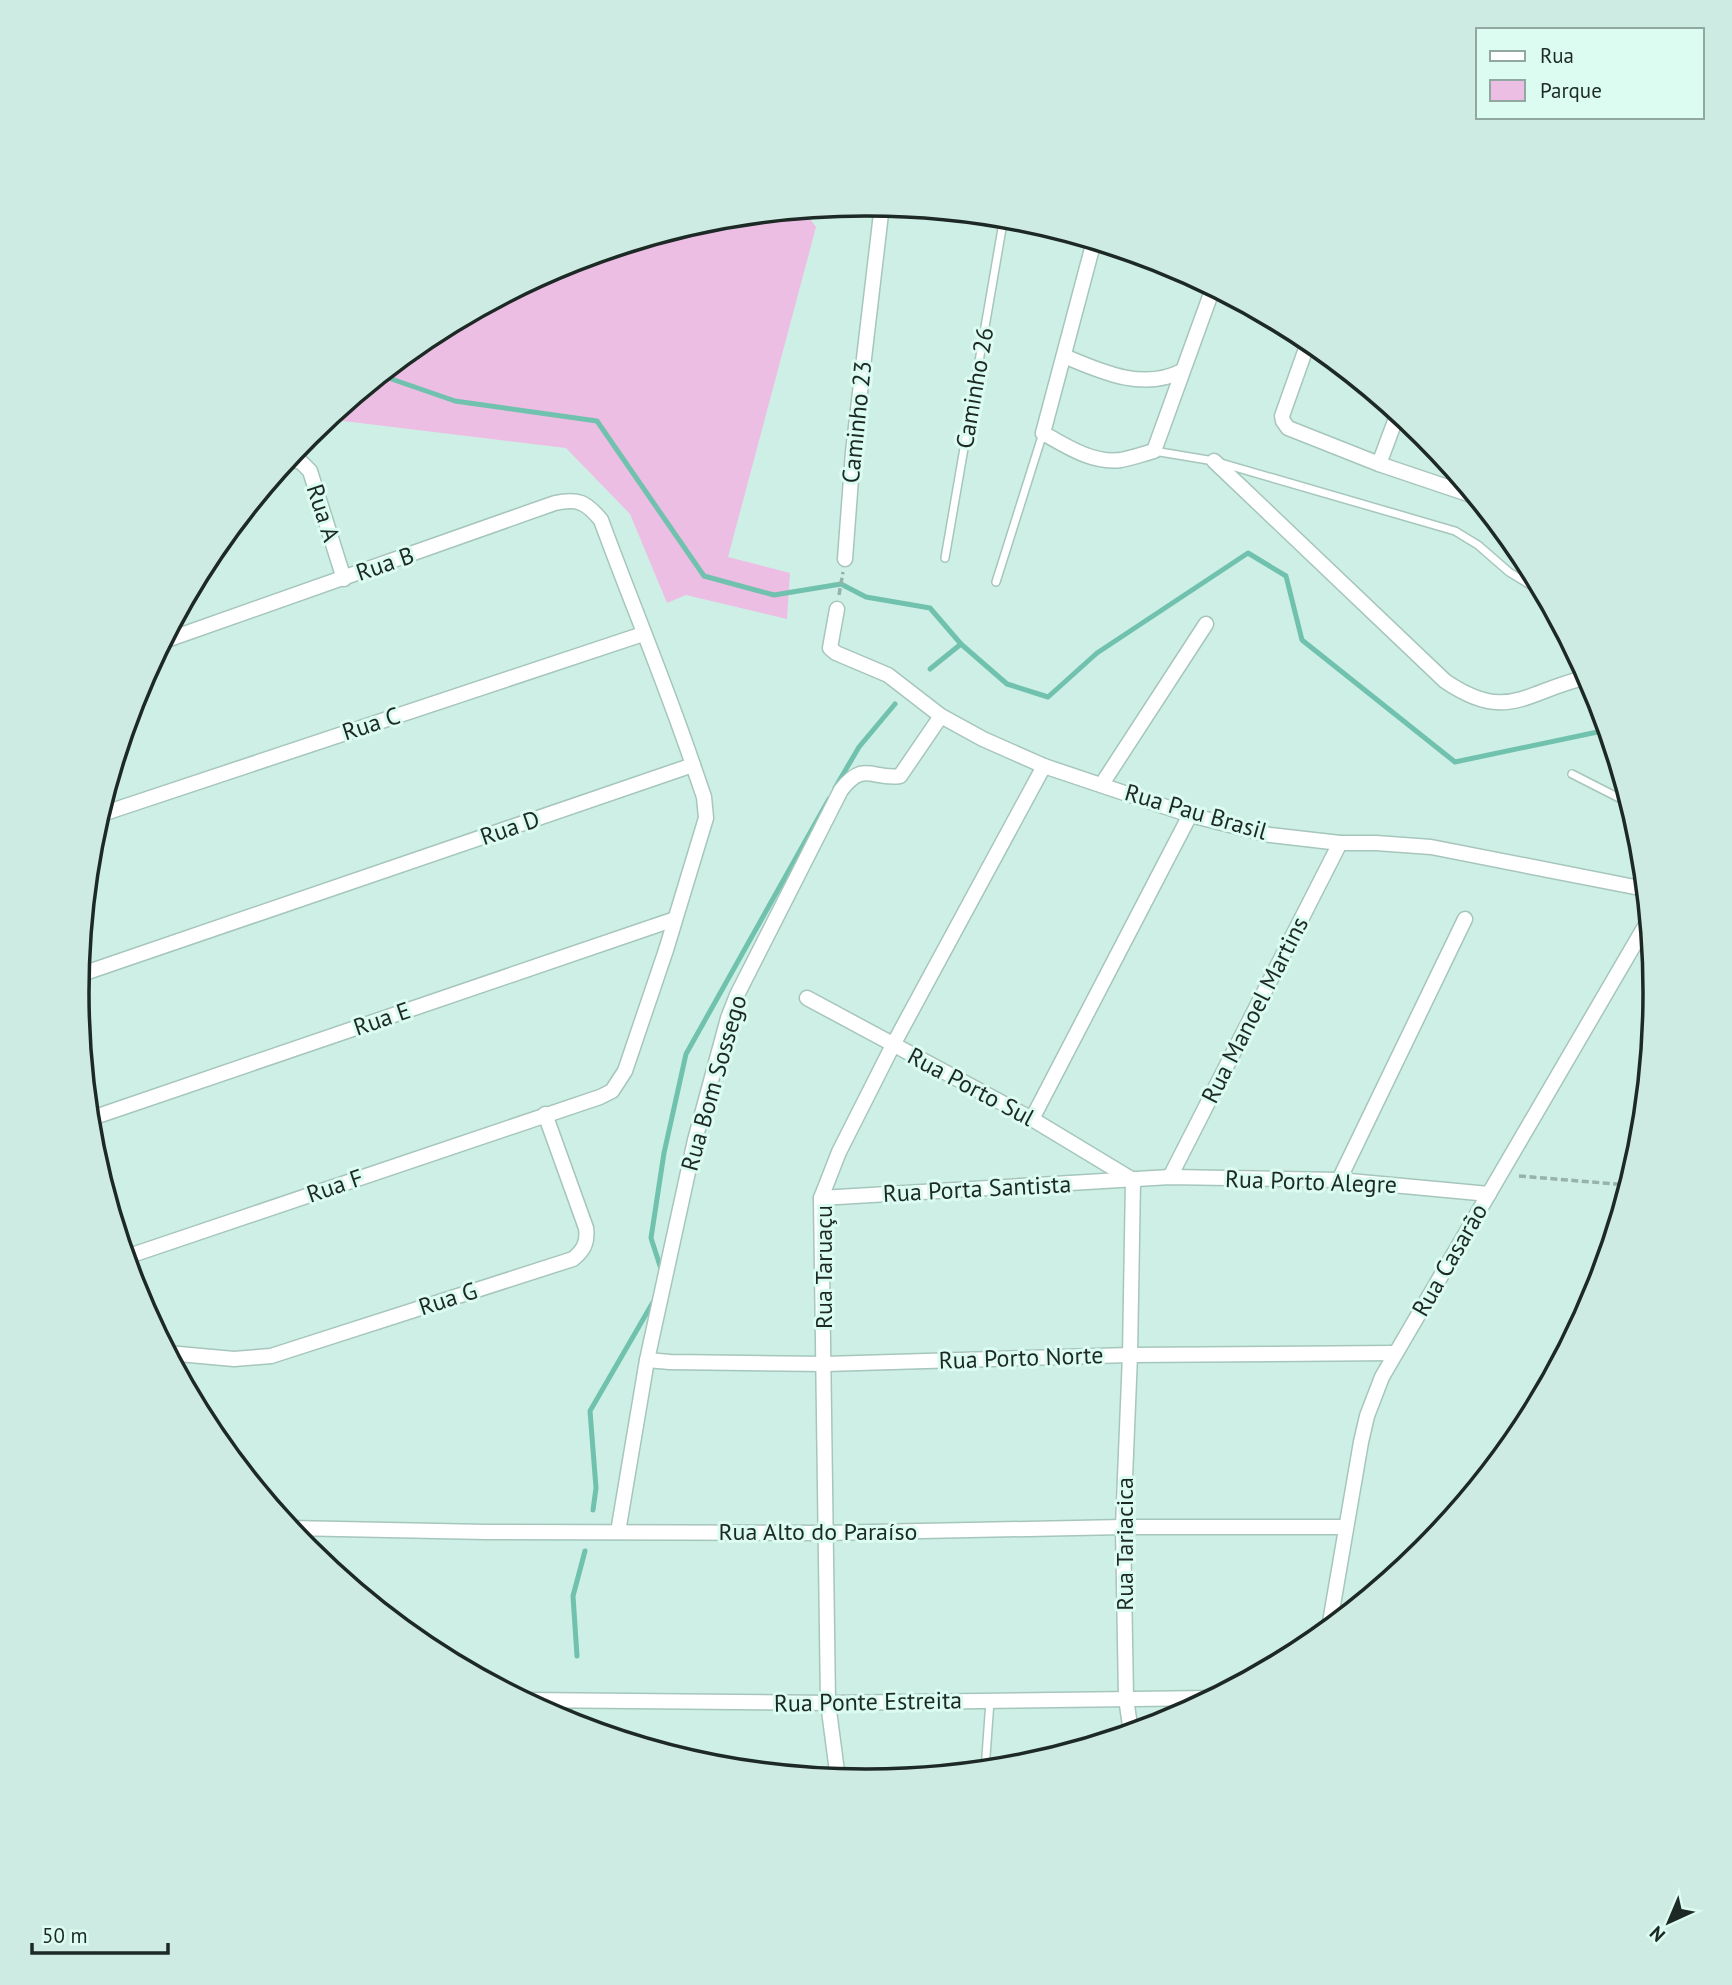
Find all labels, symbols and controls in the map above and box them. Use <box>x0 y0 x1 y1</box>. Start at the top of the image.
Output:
legend <box>1476 28 1704 119</box>
text: Rua <box>1540 42 1574 69</box>
text: Parque <box>1540 77 1602 104</box>
street label: Caminho 26 <box>949 325 1000 451</box>
street label: Caminho 23 <box>835 359 878 485</box>
street label: Rua A <box>300 480 347 545</box>
street label: Rua B <box>352 539 418 588</box>
street label: Rua C <box>338 700 404 747</box>
street label: Rua Pau Brasil <box>1121 776 1271 847</box>
street label: Rua D <box>476 803 544 852</box>
street label: Rua Manoel Martins <box>1194 911 1315 1108</box>
street label: Rua Bom Sossego <box>674 991 753 1174</box>
street label: Rua E <box>349 994 414 1043</box>
street label: Rua Porto Sul <box>902 1040 1040 1133</box>
street label: Rua F <box>303 1161 367 1210</box>
street label: Rua Porto Alegre <box>1224 1163 1398 1200</box>
street label: Rua Porta Santista <box>882 1168 1072 1209</box>
street label: Rua Casarão <box>1405 1198 1494 1322</box>
street label: Rua Taruaçu <box>808 1205 839 1329</box>
street label: Rua G <box>415 1275 481 1323</box>
street label: Rua Porto Norte <box>938 1339 1104 1376</box>
street label: Rua Tariacica <box>1109 1477 1140 1611</box>
street label: Rua Alto do Paraíso <box>719 1516 917 1547</box>
street label: Rua Ponte Estreita <box>774 1684 962 1719</box>
north arrow <box>1634 1887 1704 1957</box>
scale bar <box>32 1912 168 1956</box>
text: N <box>1644 1921 1670 1947</box>
text: 50 m <box>42 1922 88 1949</box>

